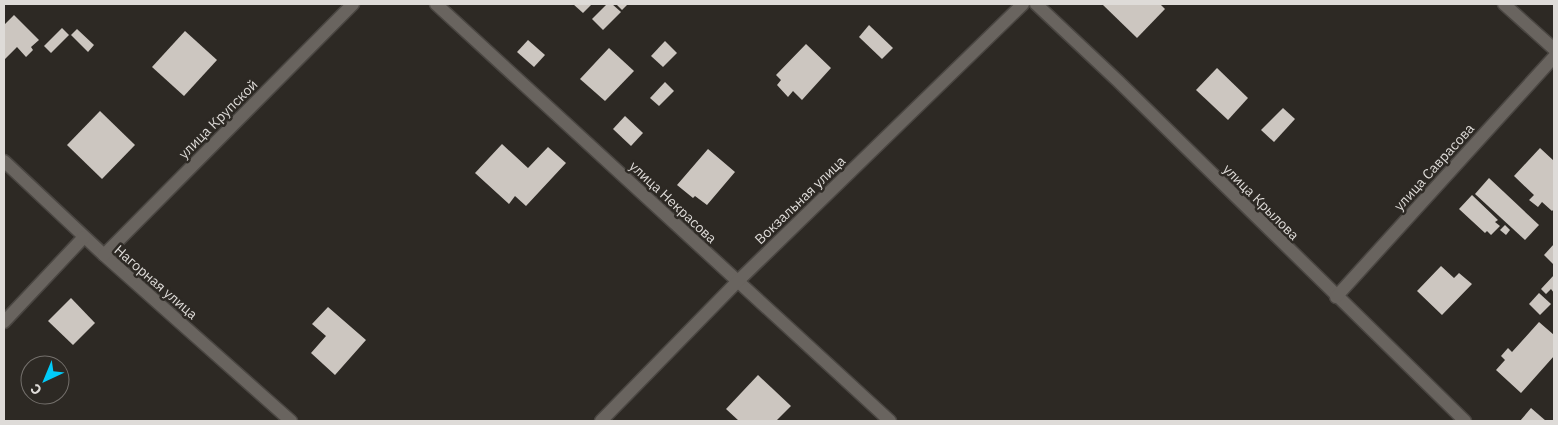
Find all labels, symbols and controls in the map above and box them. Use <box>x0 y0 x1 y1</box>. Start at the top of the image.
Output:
street label: улица Крупской <box>175 76 261 162</box>
street label: улица Саврасова <box>1390 119 1478 215</box>
street label: Вокзальная улица <box>751 152 850 248</box>
street label: улица Некрасова <box>626 157 721 247</box>
street label: улица Крылова <box>1219 160 1303 244</box>
street label: Нагорная улица <box>111 241 202 323</box>
north arrow <box>20 355 70 405</box>
text: С <box>26 380 46 399</box>

